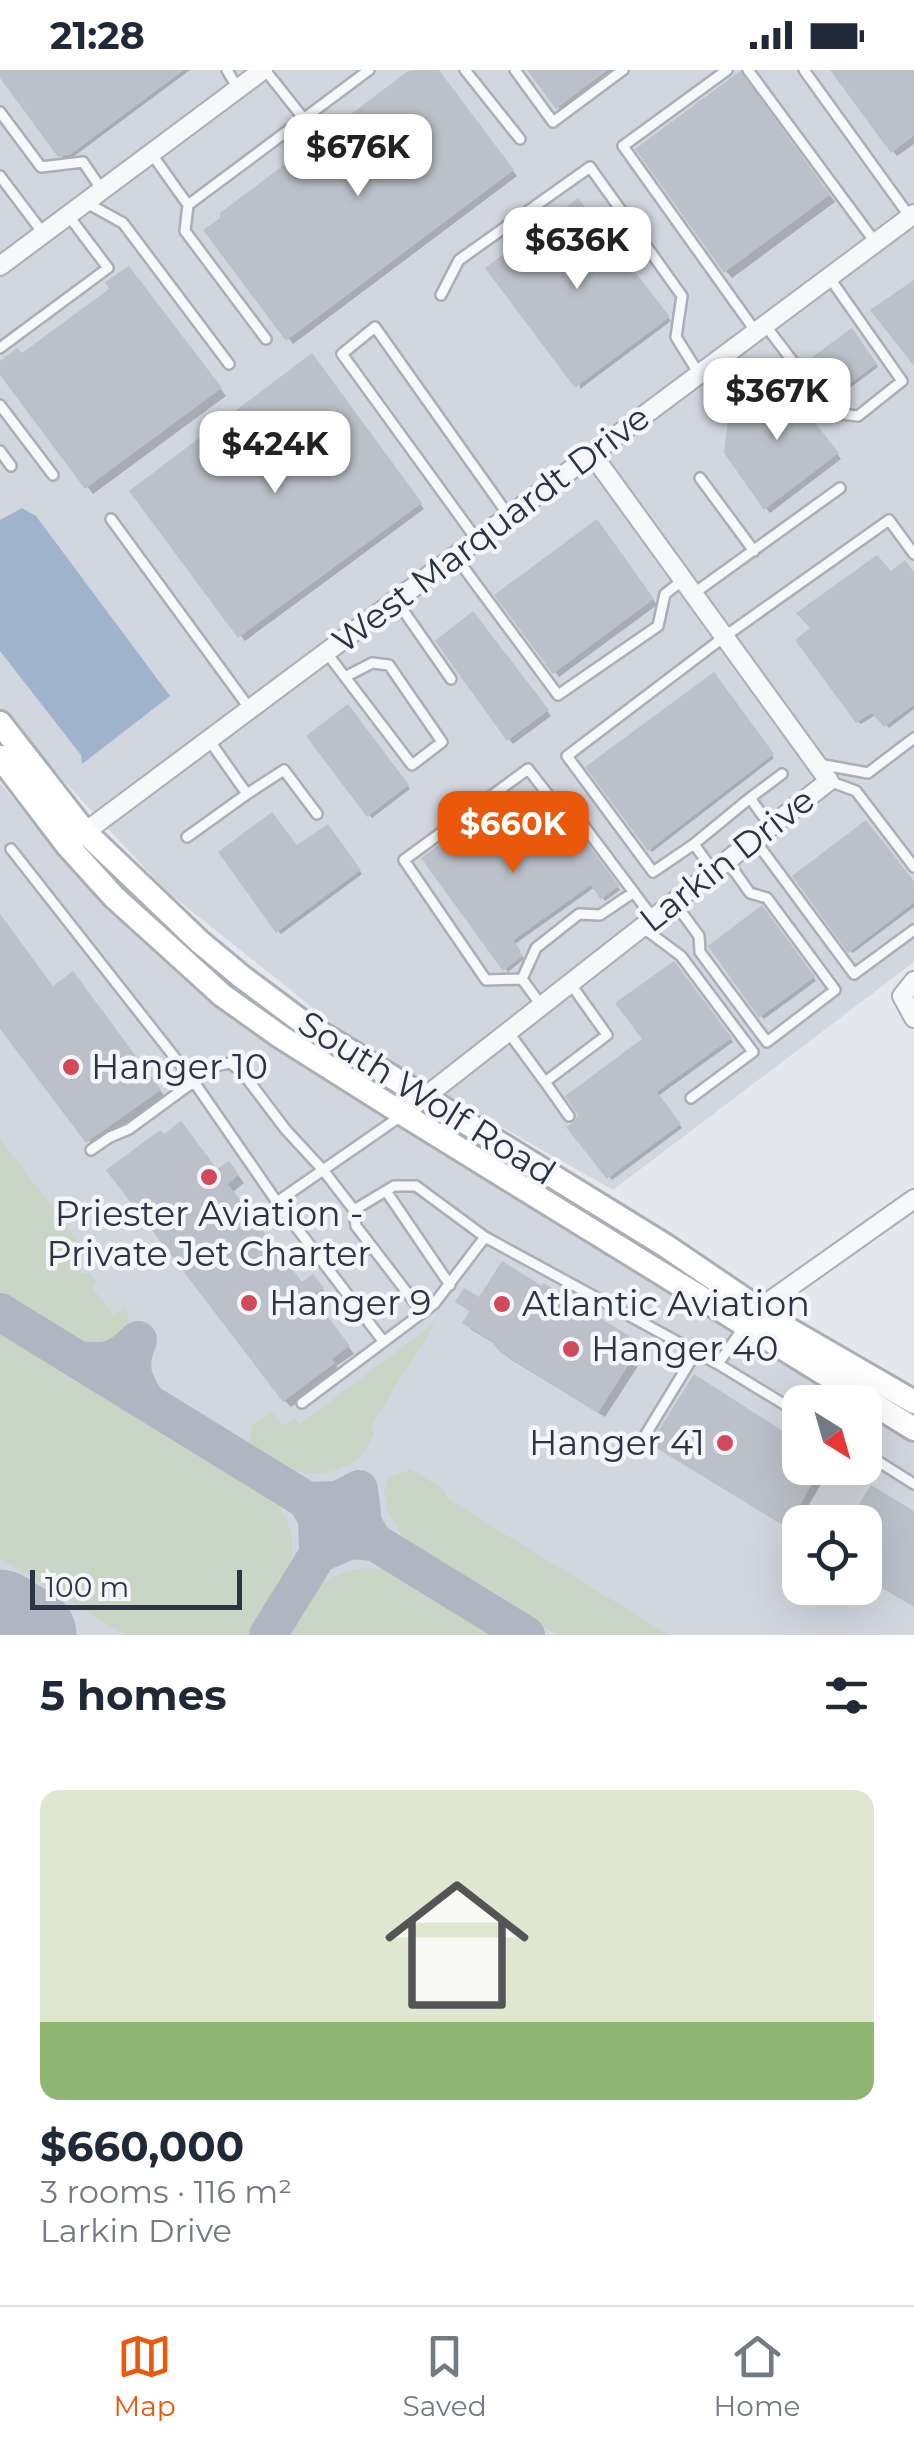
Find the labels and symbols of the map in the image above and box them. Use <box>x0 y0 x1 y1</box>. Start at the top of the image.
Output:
pin: $676K <box>288 114 428 199</box>
pin: $636K <box>507 207 647 292</box>
pin: $367K <box>707 358 847 443</box>
street label: West Marquardt Drive <box>324 395 658 662</box>
pin: $424K <box>205 411 345 496</box>
street label: Larkin Drive <box>631 778 823 941</box>
pin: $660K <box>443 791 583 876</box>
street label: South Wolf Road <box>291 1001 564 1194</box>
place label: Hanger 10 <box>91 1045 268 1088</box>
marker: Hanger 10 <box>60 1056 82 1078</box>
marker: Priester Aviation - Private Jet Charter <box>198 1166 220 1188</box>
place label: Priester Aviation - Private Jet Charter <box>47 1192 371 1275</box>
place label: Hanger 9 <box>269 1281 431 1324</box>
place label: Atlantic Aviation <box>522 1282 810 1325</box>
marker: Hanger 9 <box>238 1292 260 1314</box>
marker: Atlantic Aviation <box>491 1293 513 1315</box>
place label: Hanger 40 <box>591 1327 778 1370</box>
marker: Hanger 40 <box>560 1338 582 1360</box>
north arrow <box>782 1385 882 1485</box>
place label: Hanger 41 <box>529 1421 705 1464</box>
marker: Hanger 41 <box>714 1432 736 1454</box>
scale bar <box>30 1565 242 1610</box>

